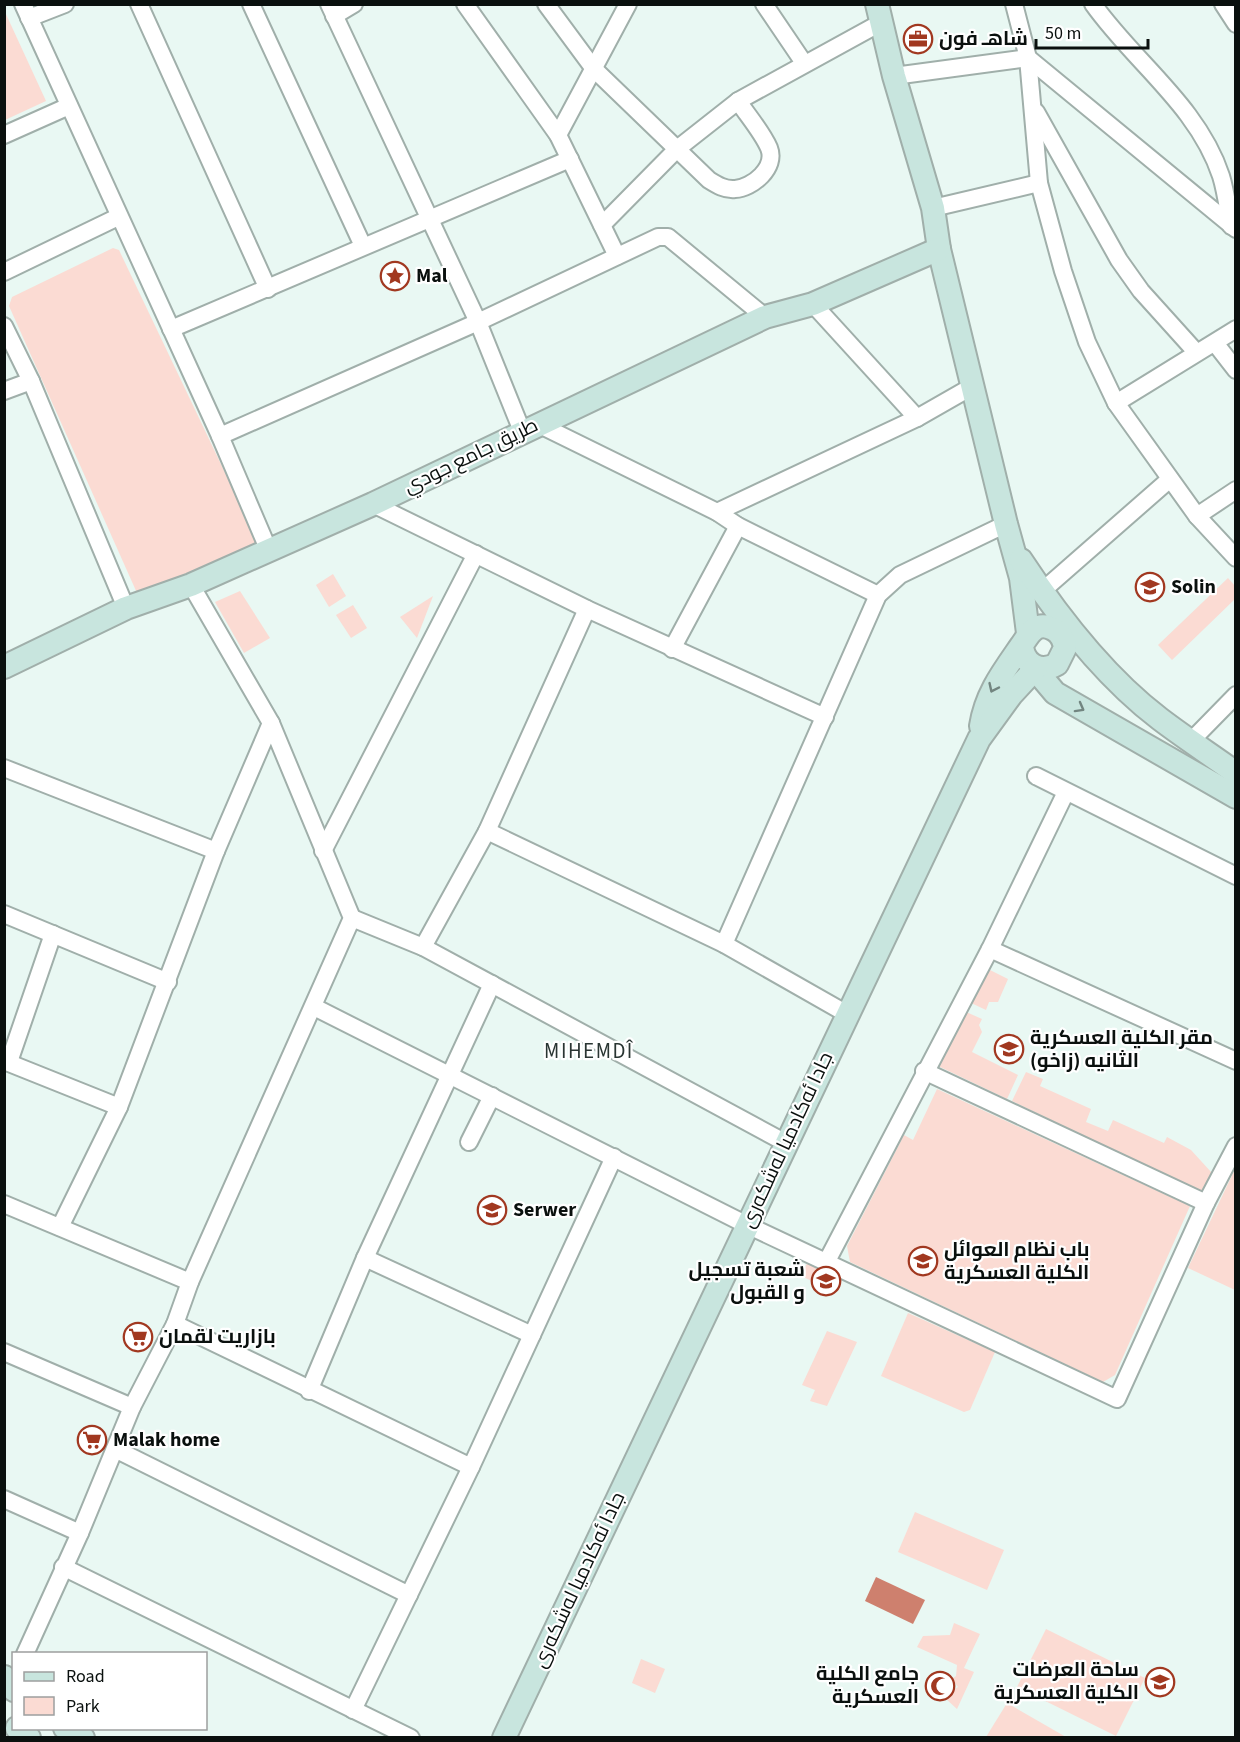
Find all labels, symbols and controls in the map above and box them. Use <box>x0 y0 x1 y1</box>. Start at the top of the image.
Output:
scale bar <box>1036 12 1148 50</box>
text: 50 m <box>1045 21 1081 46</box>
office icon: شاهـ فون <box>902 23 934 55</box>
place label: شاهـ فون <box>939 25 1028 53</box>
place icon: Mal <box>379 260 411 292</box>
place label: Mal <box>416 262 448 290</box>
street label: طريق جامع جودي <box>399 411 543 502</box>
school or university icon: Solin <box>1134 571 1166 603</box>
place label: Solin <box>1171 573 1216 601</box>
one-way arrow <box>988 682 1000 693</box>
one-way arrow <box>1074 701 1084 712</box>
place label: مقر الكلية العسكرية الثانيه (زاخو) <box>1030 1024 1213 1075</box>
school or university icon: مقر الكلية العسكرية الثانيه (زاخو) <box>993 1033 1025 1065</box>
district label: MIHEMDÎ <box>544 1036 634 1066</box>
street label: جادا ئه‌كادميا له‌شكه‌رى <box>734 1047 840 1233</box>
school or university icon: Serwer <box>476 1194 508 1226</box>
place label: Serwer <box>513 1196 576 1224</box>
place label: باب نظام العوائل الكلية العسكرية <box>944 1236 1090 1287</box>
school or university icon: باب نظام العوائل الكلية العسكرية <box>907 1245 939 1277</box>
place label: شعبة تسجيل و القبول <box>688 1256 805 1307</box>
school or university icon: شعبة تسجيل و القبول <box>810 1265 842 1297</box>
supermarket icon: بازاريت لقمان <box>122 1321 154 1353</box>
place label: بازاريت لقمان <box>159 1323 276 1351</box>
supermarket icon: Malak home <box>76 1424 108 1456</box>
place label: Malak home <box>113 1426 220 1454</box>
street label: جادا ئه‌كادميا له‌شكه‌رى <box>526 1487 632 1673</box>
legend <box>12 1652 207 1730</box>
place label: ساحة العرضات الكلية العسكرية <box>994 1656 1139 1707</box>
place label: جامع الكلية العسكرية <box>816 1660 919 1711</box>
text: Road <box>66 1664 105 1689</box>
school or university icon: ساحة العرضات الكلية العسكرية <box>1144 1666 1176 1698</box>
mosque icon: جامع الكلية العسكرية <box>924 1670 956 1702</box>
text: Park <box>66 1694 100 1719</box>

